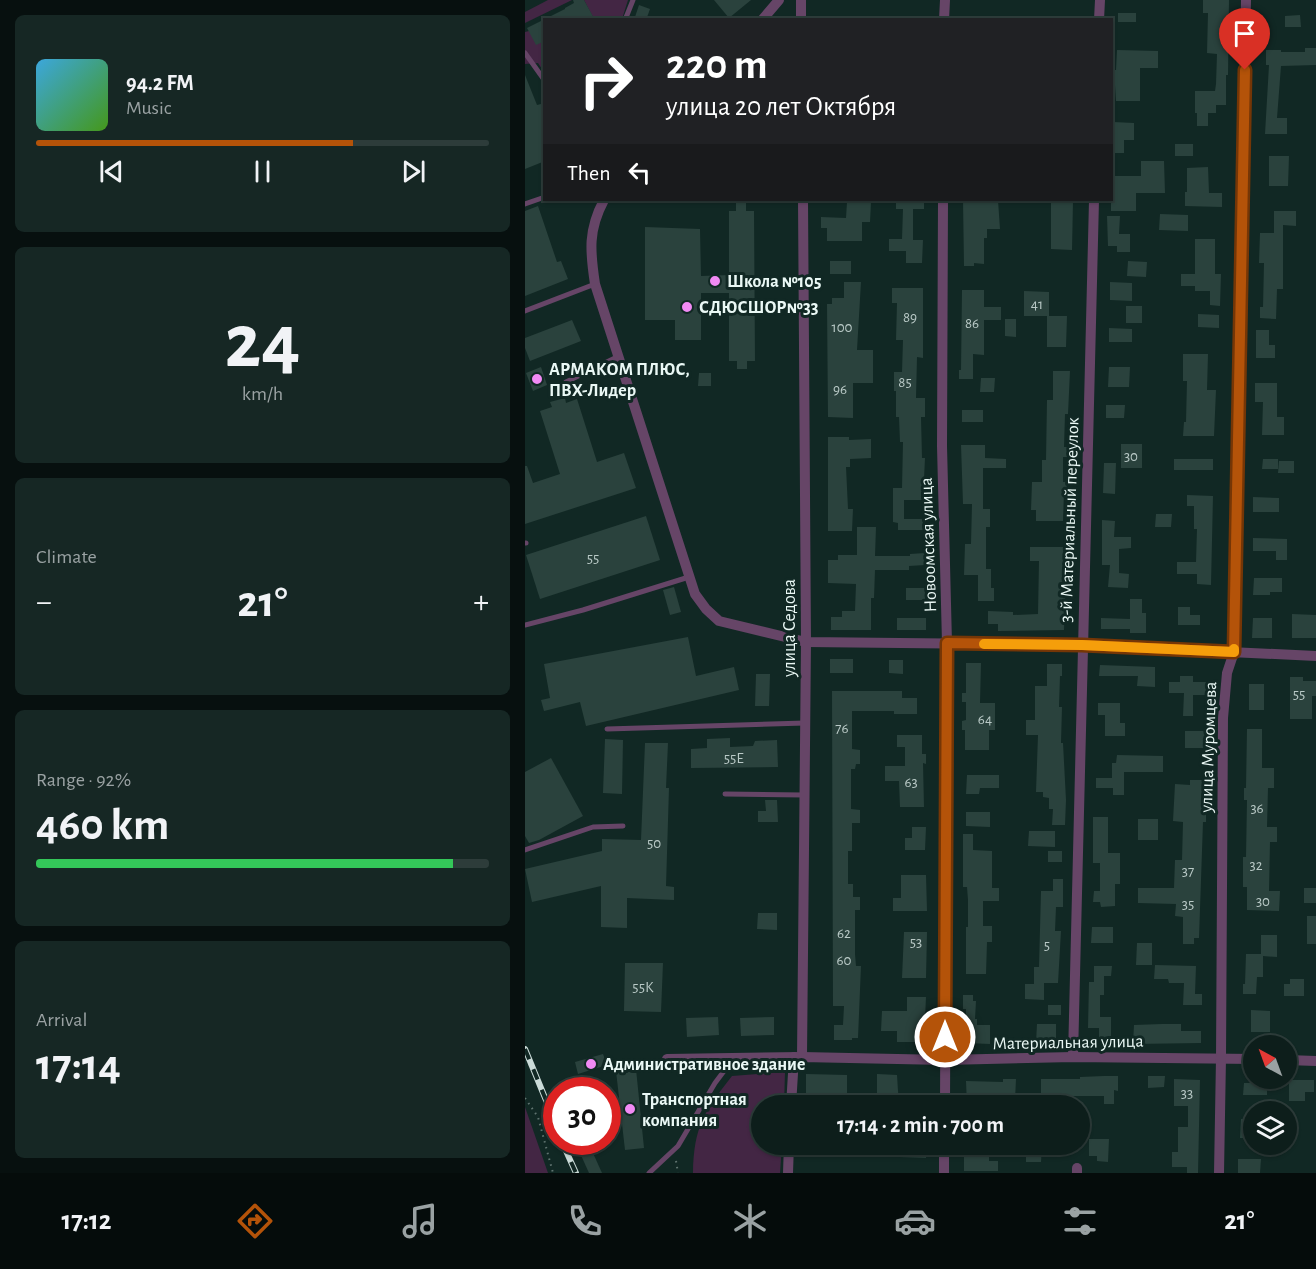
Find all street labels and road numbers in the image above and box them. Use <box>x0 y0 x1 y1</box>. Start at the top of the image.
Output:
street label: 3-й Материальный переулок <box>1057 416 1083 623</box>
street label: Новоомская улица <box>918 477 940 613</box>
street label: улица Седова <box>781 579 799 678</box>
street label: улица Муромцева <box>1198 681 1220 814</box>
street label: Материальная улица <box>992 1033 1144 1053</box>

